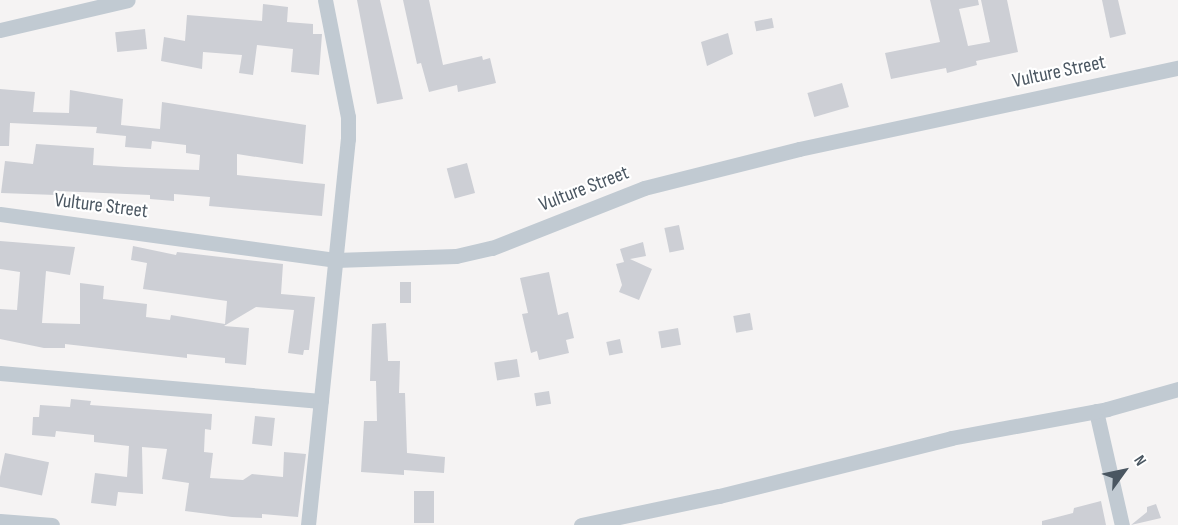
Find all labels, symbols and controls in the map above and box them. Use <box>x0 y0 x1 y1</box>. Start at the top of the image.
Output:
street label: Vulture Street <box>1010 50 1108 94</box>
street label: Vulture Street <box>536 161 632 217</box>
street label: Vulture Street <box>53 188 149 224</box>
north arrow <box>1094 441 1154 501</box>
text: N <box>1129 452 1150 470</box>

